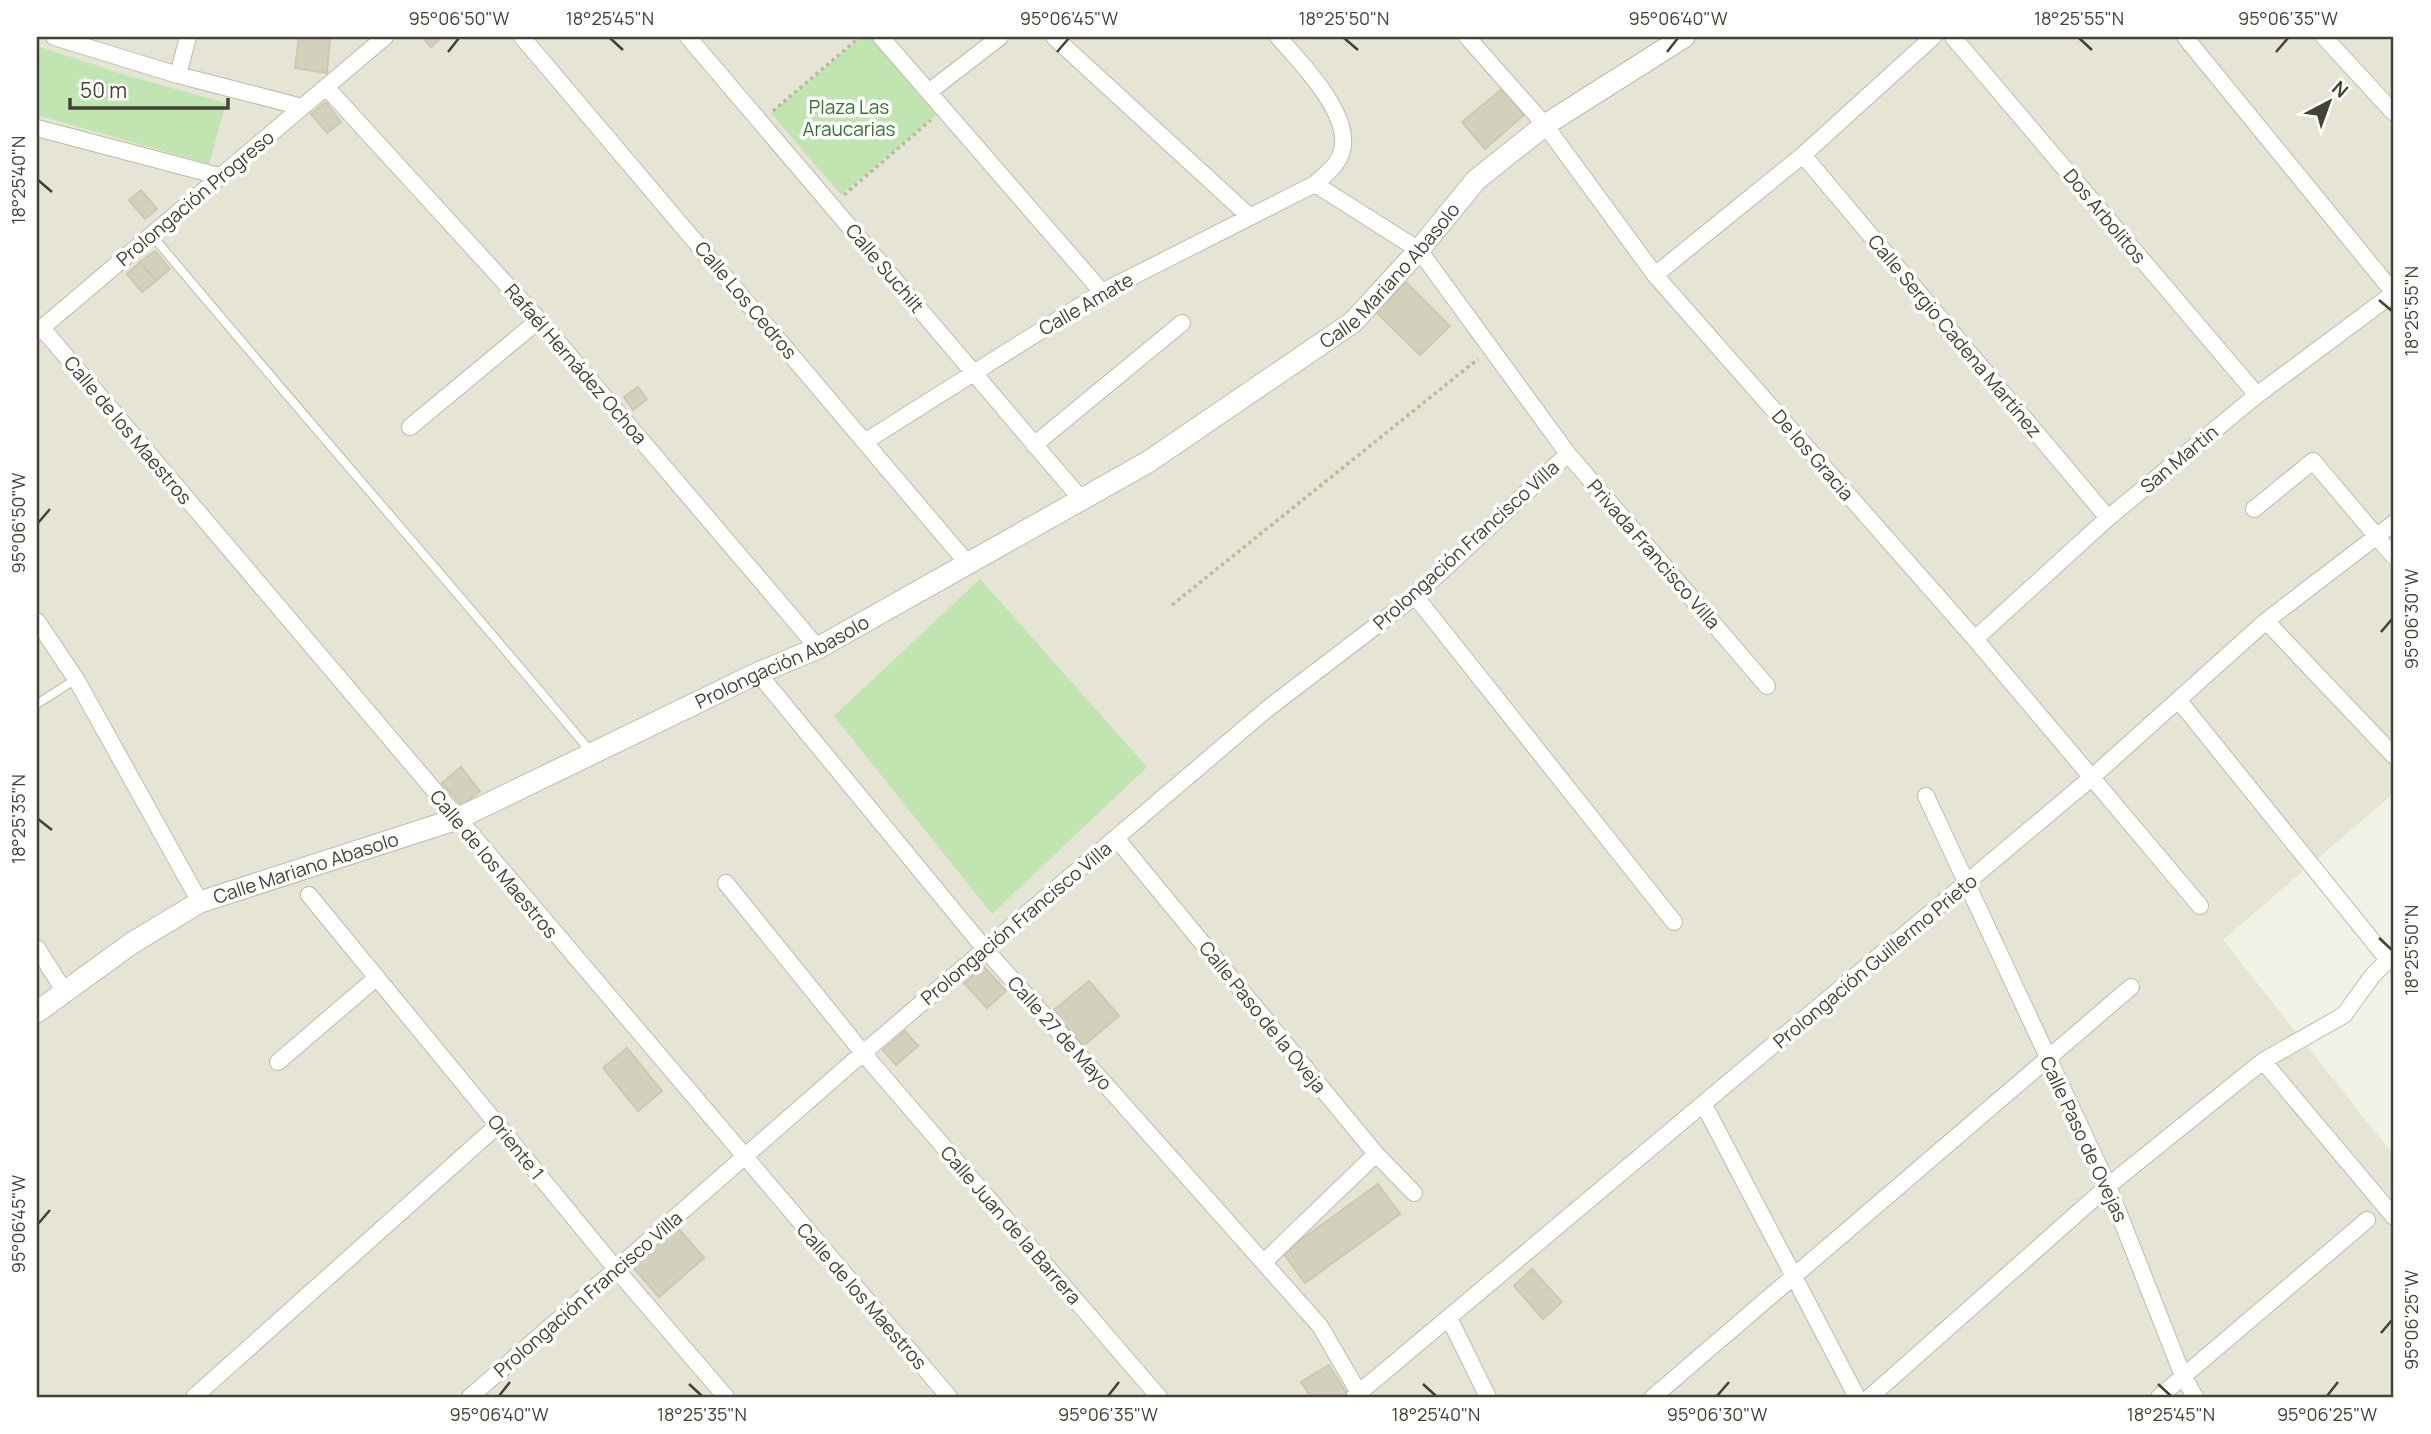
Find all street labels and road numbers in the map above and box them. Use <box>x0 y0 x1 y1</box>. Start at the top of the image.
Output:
street label: Prolongación Progreso <box>111 124 279 272</box>
street label: Dos Arbolitos <box>2058 163 2152 269</box>
street label: Calle Mariano Abasolo <box>1314 197 1465 354</box>
street label: Calle Suchilt <box>840 218 930 318</box>
street label: Calle Sergio Cadena Martínez <box>1862 229 2048 443</box>
street label: Calle Los Cedros <box>689 236 803 364</box>
street label: Calle Amate <box>1034 266 1138 342</box>
street label: Rafaél Hernádez Ochoa <box>499 278 653 450</box>
street label: Calle de los Maestros <box>58 350 198 510</box>
street label: De los Gracia <box>1766 404 1860 506</box>
street label: San Martin <box>2135 419 2223 499</box>
street label: Prolongación Francisco Villa <box>1367 454 1565 636</box>
street label: Privada Francisco Villa <box>1582 474 1726 634</box>
street label: Prolongación Abasolo <box>691 609 874 715</box>
street label: Calle de los Maestros <box>424 784 564 944</box>
street label: Calle Mariano Abasolo <box>210 826 402 910</box>
street label: Prolongación Francisco Villa <box>915 835 1117 1011</box>
street label: Prolongación Guillermo Prieto <box>1768 868 1982 1054</box>
street label: Calle Paso de la Oveja <box>1193 935 1333 1099</box>
street label: Calle 27 de Mayo <box>1002 970 1118 1096</box>
street label: Calle Paso de Ovejas <box>2034 1052 2134 1226</box>
street label: Oriente 1 <box>482 1109 550 1185</box>
street label: Calle Juan de la Barrera <box>935 1140 1087 1310</box>
street label: Prolongación Francisco Villa <box>488 1205 688 1383</box>
street label: Calle de los Maestros <box>791 1217 933 1375</box>

